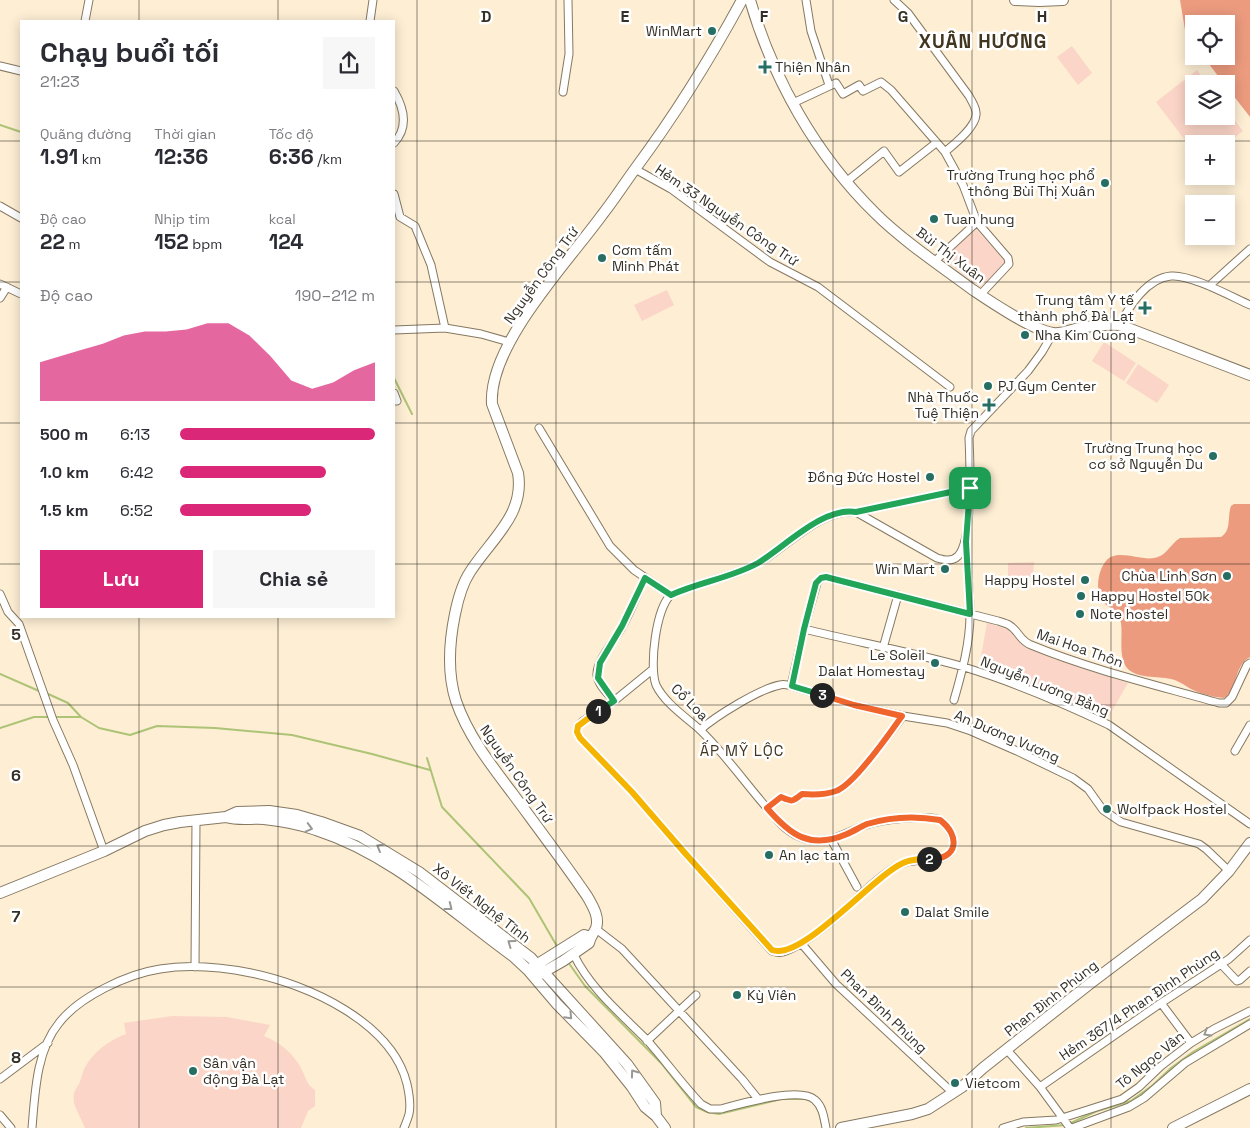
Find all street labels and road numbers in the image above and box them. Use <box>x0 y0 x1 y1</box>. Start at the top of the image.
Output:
street label: Hẻm 33 Nguyễn Công Trứ <box>652 160 803 270</box>
street label: Nguyễn Công Trứ <box>500 222 583 327</box>
street label: Bùi Thị Xuân <box>913 223 989 287</box>
street label: Mai Hoa Thôn <box>1034 625 1126 671</box>
street label: Nguyễn Lương Bằng <box>978 652 1112 720</box>
street label: Cổ Loa <box>668 680 712 724</box>
street label: An Dương Vương <box>952 706 1062 766</box>
street label: Nguyễn Công Trứ <box>476 721 558 827</box>
street label: Xô Viết Nghệ Tĩnh <box>430 859 534 947</box>
street label: Hẻm 367/4 Phan Đình Phùng <box>1056 944 1222 1064</box>
street label: Phan Đình Phùng <box>1001 956 1101 1040</box>
street label: Phan Đinh Phùng <box>837 965 931 1057</box>
street label: Tô Ngọc Vân <box>1112 1027 1188 1093</box>

